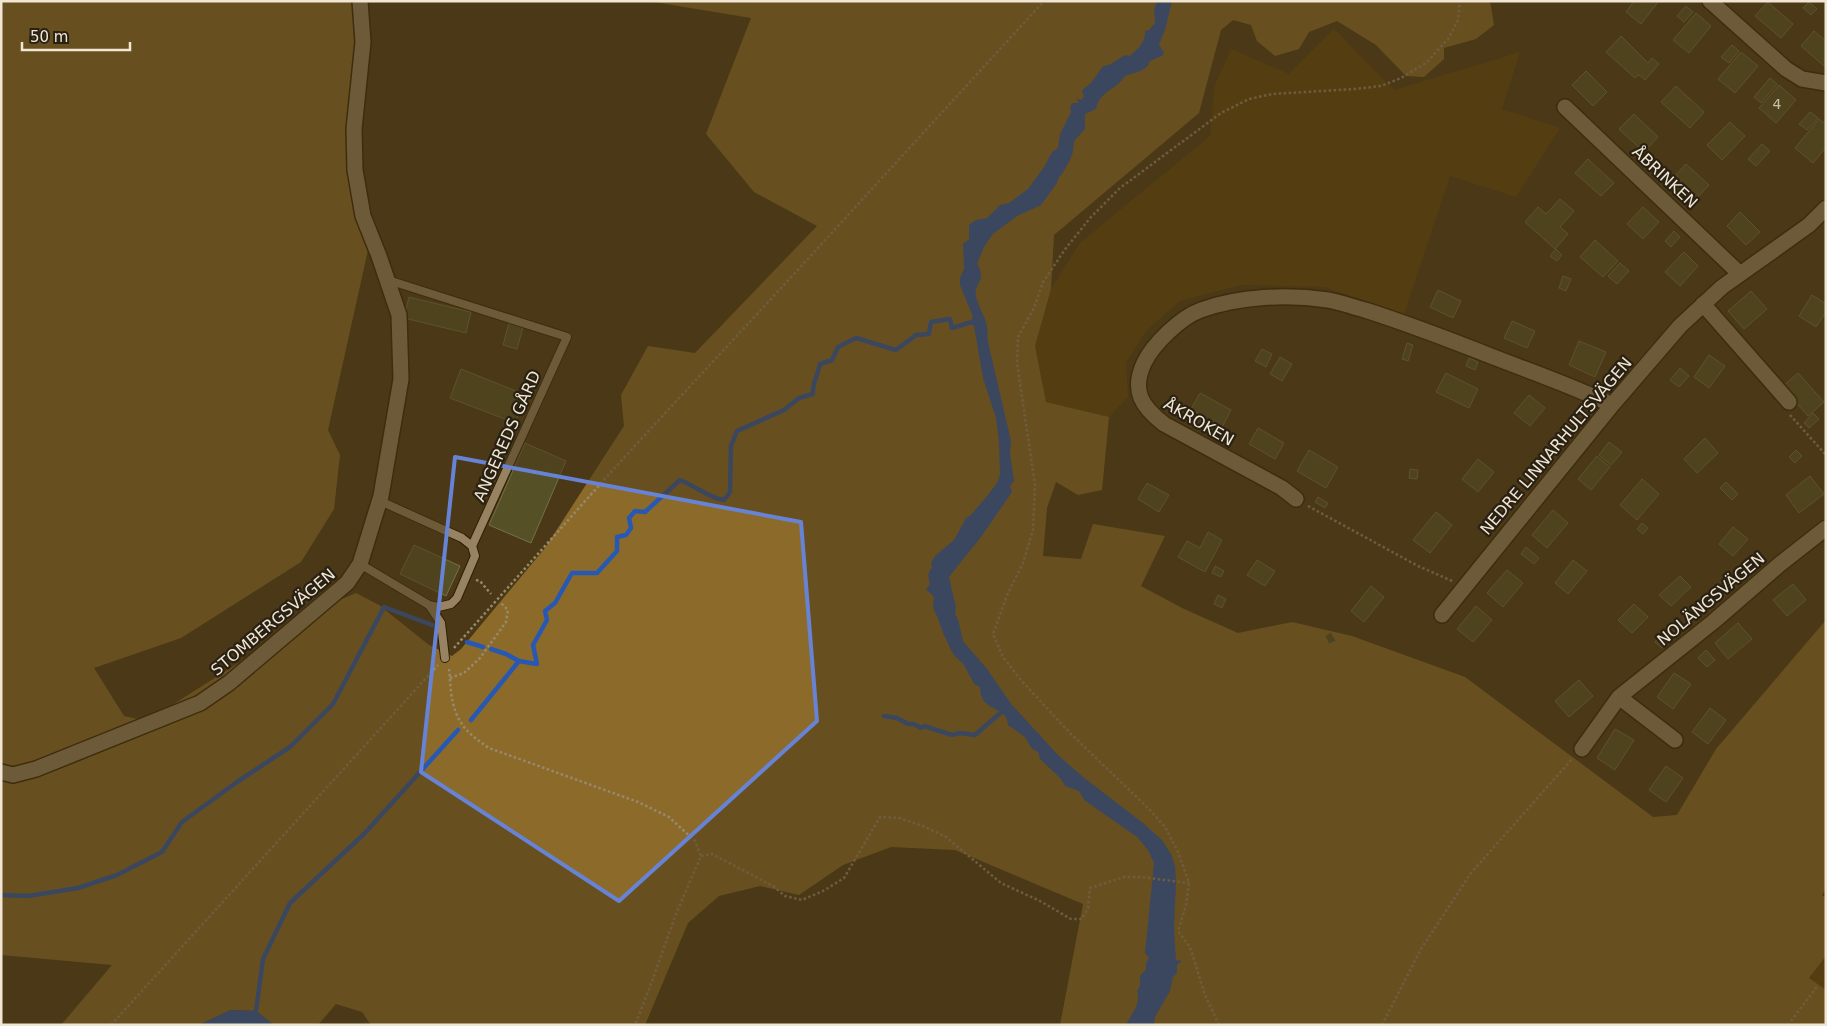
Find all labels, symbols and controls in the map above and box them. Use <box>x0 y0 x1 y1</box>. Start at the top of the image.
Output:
scale bar <box>22 20 130 52</box>
text: 50 m <box>30 28 68 46</box>
house number: 4 <box>1773 96 1782 112</box>
street label: ÅBRINKEN <box>1628 142 1702 212</box>
street label: NEDRE LINNARHULTSVÄGEN <box>1476 353 1636 539</box>
street label: ANGEREDS GÅRD <box>470 368 544 504</box>
street label: ÅKROKEN <box>1161 394 1237 450</box>
street label: NOLÄNGSVÄGEN <box>1653 549 1769 649</box>
street label: STOMBERGSVÄGEN <box>207 565 339 679</box>

